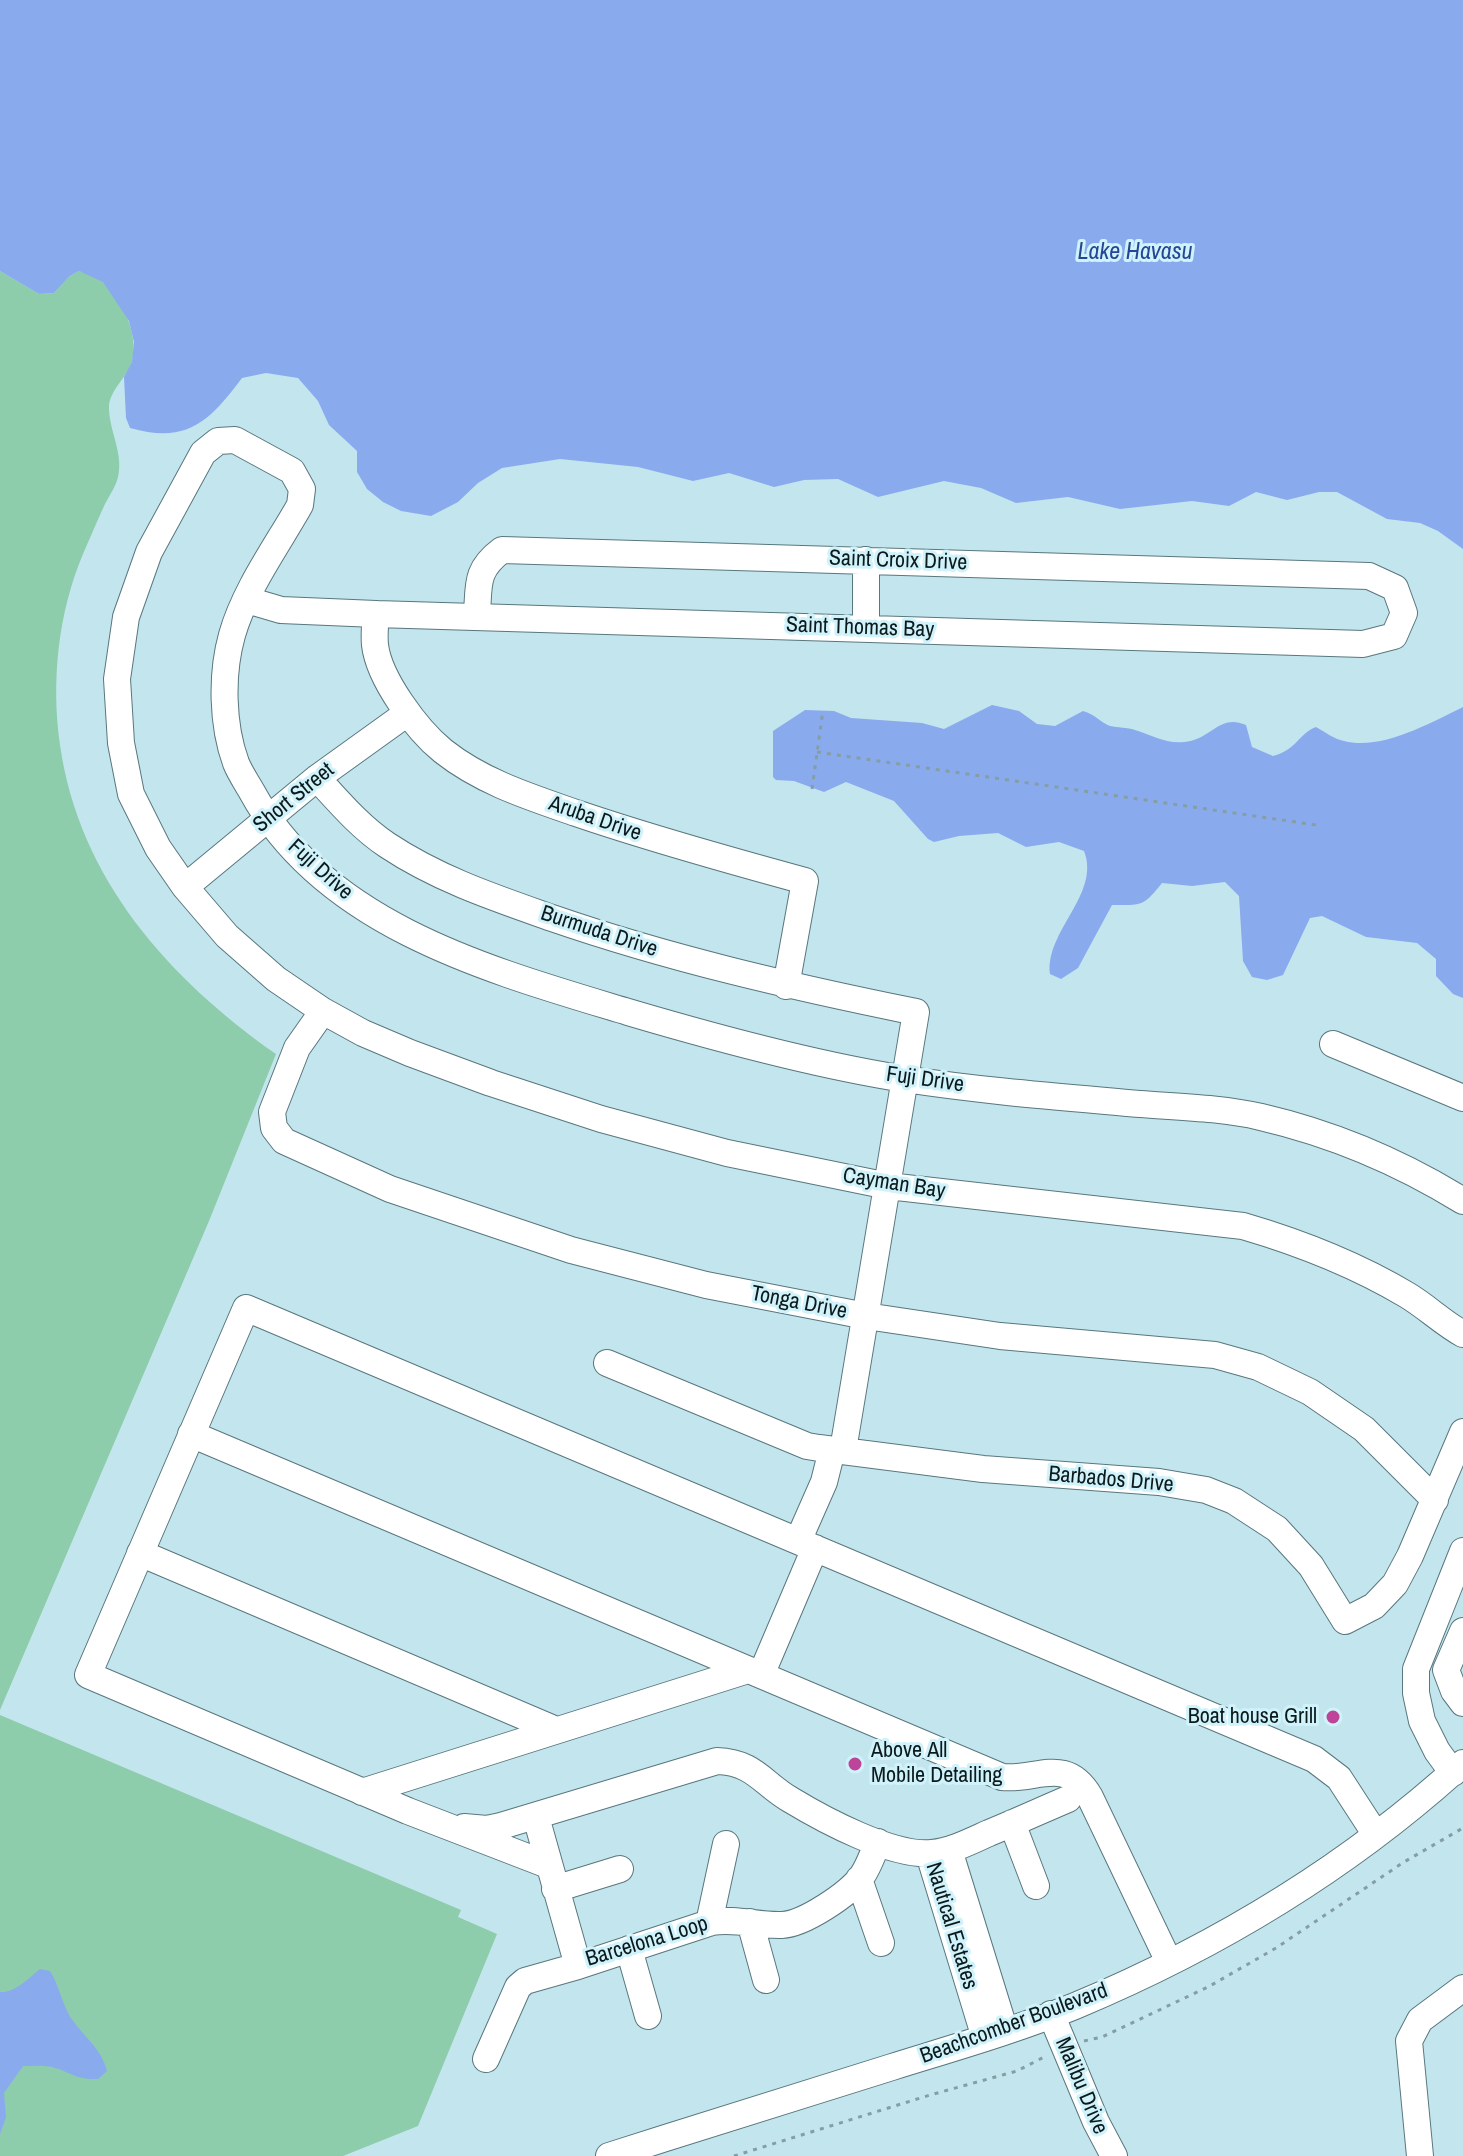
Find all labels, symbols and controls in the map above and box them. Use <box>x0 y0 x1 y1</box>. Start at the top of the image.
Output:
water label: Lake Havasu <box>1078 239 1192 267</box>
street label: Saint Croix Drive <box>828 545 968 577</box>
street label: Saint Thomas Bay <box>785 612 935 644</box>
street label: Short Street <box>248 757 340 839</box>
street label: Aruba Drive <box>545 791 645 847</box>
street label: Fuji Drive <box>282 834 358 906</box>
street label: Burmuda Drive <box>537 901 661 963</box>
street label: Fuji Drive <box>884 1061 966 1099</box>
street label: Cayman Bay <box>841 1163 947 1205</box>
street label: Tonga Drive <box>749 1281 849 1325</box>
street label: Barbados Drive <box>1047 1461 1175 1499</box>
place label: Boat house Grill <box>1188 1704 1317 1730</box>
marker: Boat house Grill <box>1324 1708 1342 1726</box>
place label: Above All Mobile Detailing <box>871 1738 1002 1790</box>
marker: Above All Mobile Detailing <box>846 1755 864 1773</box>
street label: Nautical Estates <box>919 1859 983 1993</box>
street label: Barcelona Loop <box>583 1911 711 1973</box>
street label: Beachcomber Boulevard <box>917 1978 1111 2070</box>
street label: Malibu Drive <box>1049 2034 1113 2138</box>

